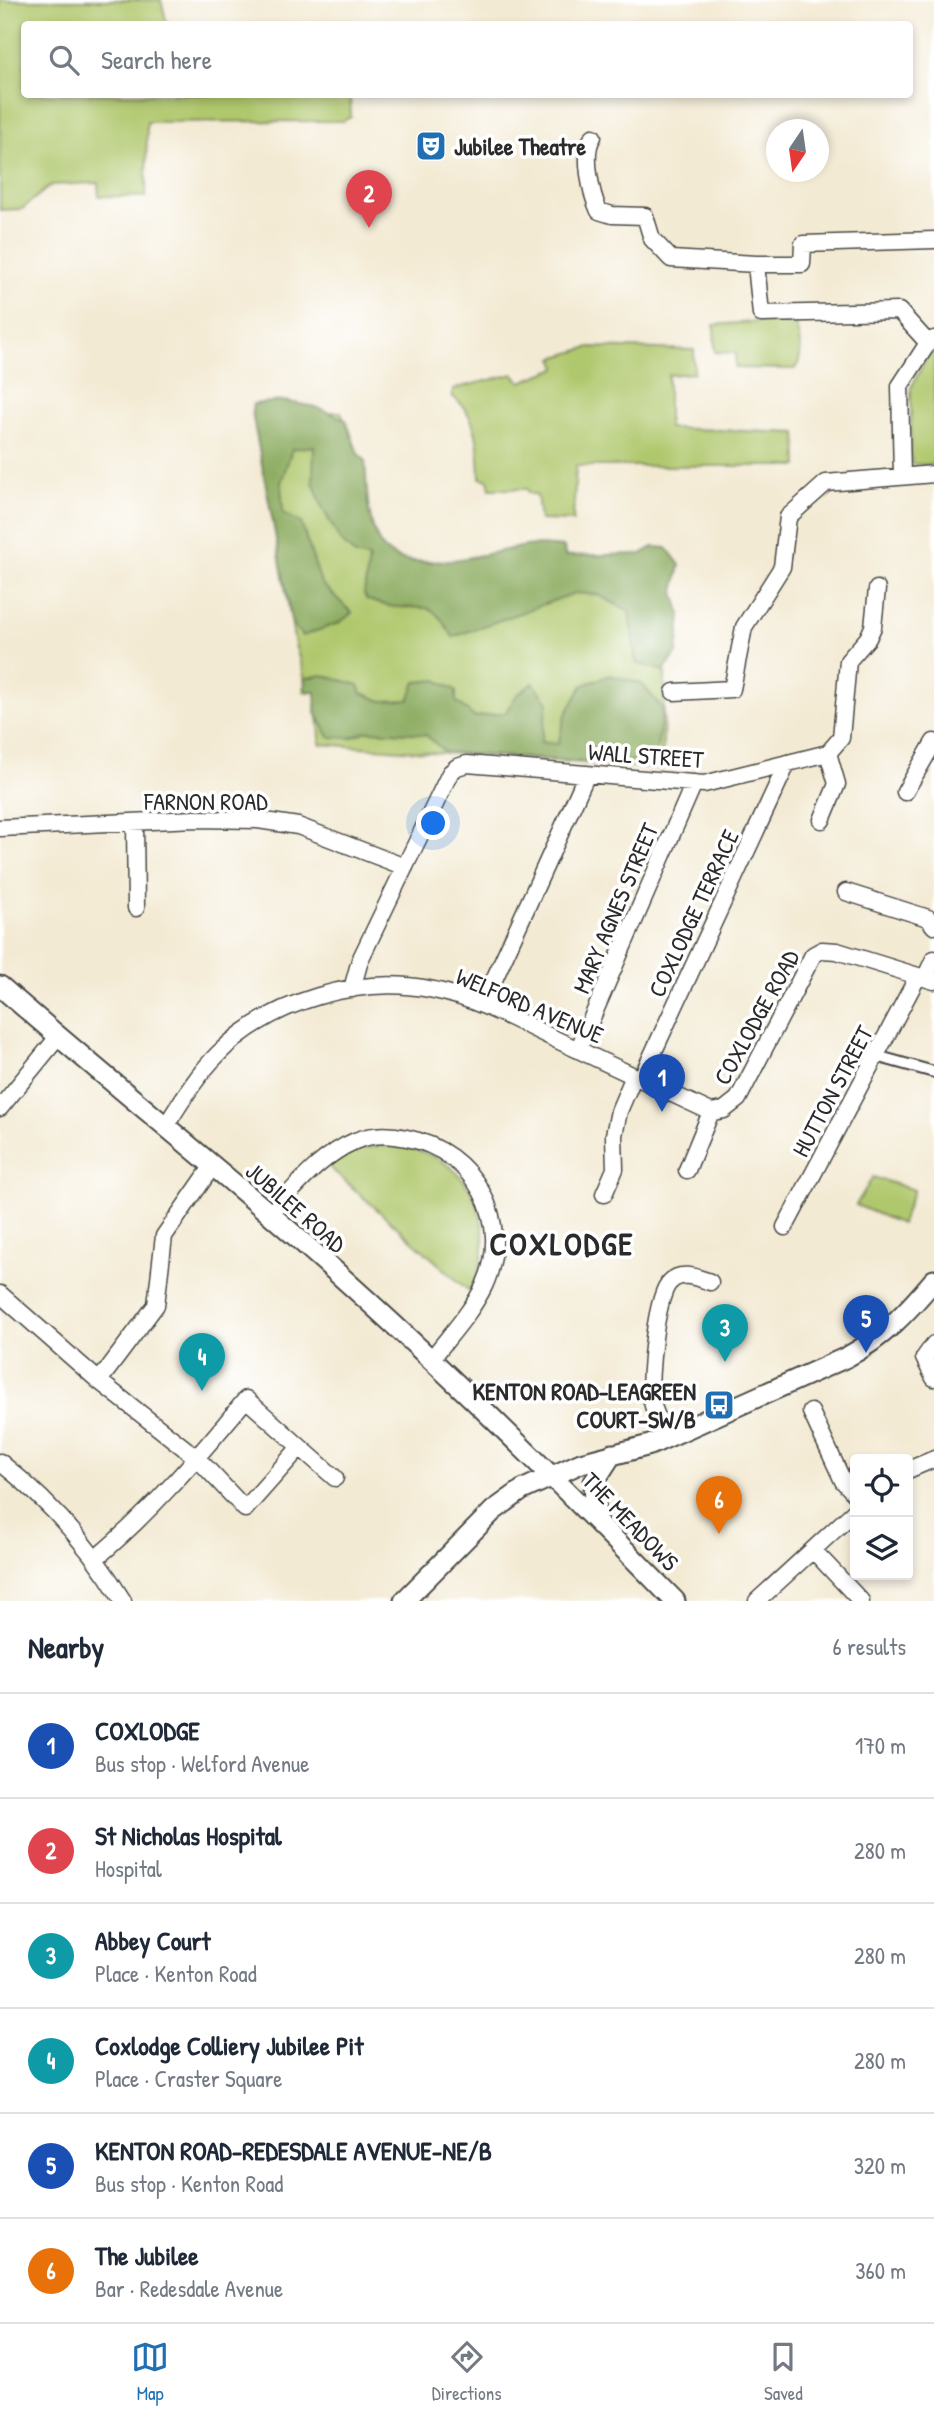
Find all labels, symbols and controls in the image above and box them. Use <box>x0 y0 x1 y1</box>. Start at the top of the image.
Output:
search box <box>21 21 913 98</box>
icon: search <box>45 41 83 79</box>
text: Search here <box>101 42 212 77</box>
north arrow <box>766 119 829 182</box>
theatre icon: Jubilee Theatre <box>414 129 448 163</box>
place label: Jubilee Theatre <box>454 130 587 162</box>
pin: 2 <box>346 170 392 228</box>
street label: WALL STREET <box>587 735 705 775</box>
street label: FARNON ROAD <box>143 785 268 817</box>
your location <box>416 806 450 840</box>
street label: MARY AGNES STREET <box>565 817 666 998</box>
street label: COXLODGE TERRACE <box>640 824 746 1002</box>
street label: COXLODGE ROAD <box>706 943 807 1090</box>
street label: WELFORD AVENUE <box>452 960 609 1051</box>
street label: HUTTON STREET <box>784 1019 880 1162</box>
pin: 1 <box>639 1054 685 1112</box>
street label: JUBILEE ROAD <box>239 1155 353 1260</box>
district label: COXLODGE <box>490 1222 634 1265</box>
pin: 5 <box>843 1295 889 1353</box>
pin: 3 <box>702 1304 748 1362</box>
pin: 4 <box>179 1333 225 1391</box>
place label: KENTON ROAD-LEAGREEN COURT-SW/B <box>473 1375 696 1435</box>
bus stop icon: KENTON ROAD-LEAGREEN COURT-SW/B <box>702 1388 736 1422</box>
map controls <box>850 1454 913 1580</box>
button: locate <box>850 1454 913 1517</box>
street label: THE MEADOWS <box>576 1465 686 1577</box>
pin: 6 <box>696 1476 742 1534</box>
button: layers <box>850 1517 913 1580</box>
text: Nearby <box>28 1627 104 1667</box>
text: 6 results <box>833 1631 906 1662</box>
text: COXLODGE <box>95 1713 200 1748</box>
text: 1 <box>47 1730 55 1761</box>
text: 170 m <box>855 1730 906 1761</box>
text: Bus stop · Welford Avenue <box>95 1748 309 1779</box>
text: St Nicholas Hospital <box>95 1818 282 1853</box>
text: 2 <box>46 1835 56 1866</box>
text: 280 m <box>854 1835 906 1866</box>
text: Hospital <box>95 1853 162 1884</box>
text: Abbey Court <box>95 1923 211 1958</box>
text: 3 <box>46 1940 56 1971</box>
text: 280 m <box>854 1940 906 1971</box>
text: Place · Kenton Road <box>95 1958 257 1989</box>
text: Coxlodge Colliery Jubilee Pit <box>95 2028 363 2063</box>
text: 4 <box>47 2045 55 2076</box>
text: 280 m <box>854 2045 906 2076</box>
text: Place · Craster Square <box>95 2063 282 2094</box>
text: KENTON ROAD-REDESDALE AVENUE-NE/B <box>95 2133 492 2168</box>
text: 5 <box>46 2150 56 2181</box>
text: 320 m <box>854 2150 906 2181</box>
text: Bus stop · Kenton Road <box>95 2168 283 2199</box>
text: The Jubilee <box>95 2238 199 2273</box>
text: 6 <box>46 2255 56 2286</box>
text: 360 m <box>855 2255 906 2286</box>
text: Bar · Redesdale Avenue <box>95 2273 283 2304</box>
tab: Map <box>131 2338 169 2406</box>
tab: Directions <box>432 2338 502 2406</box>
tab: Saved <box>764 2338 803 2406</box>

